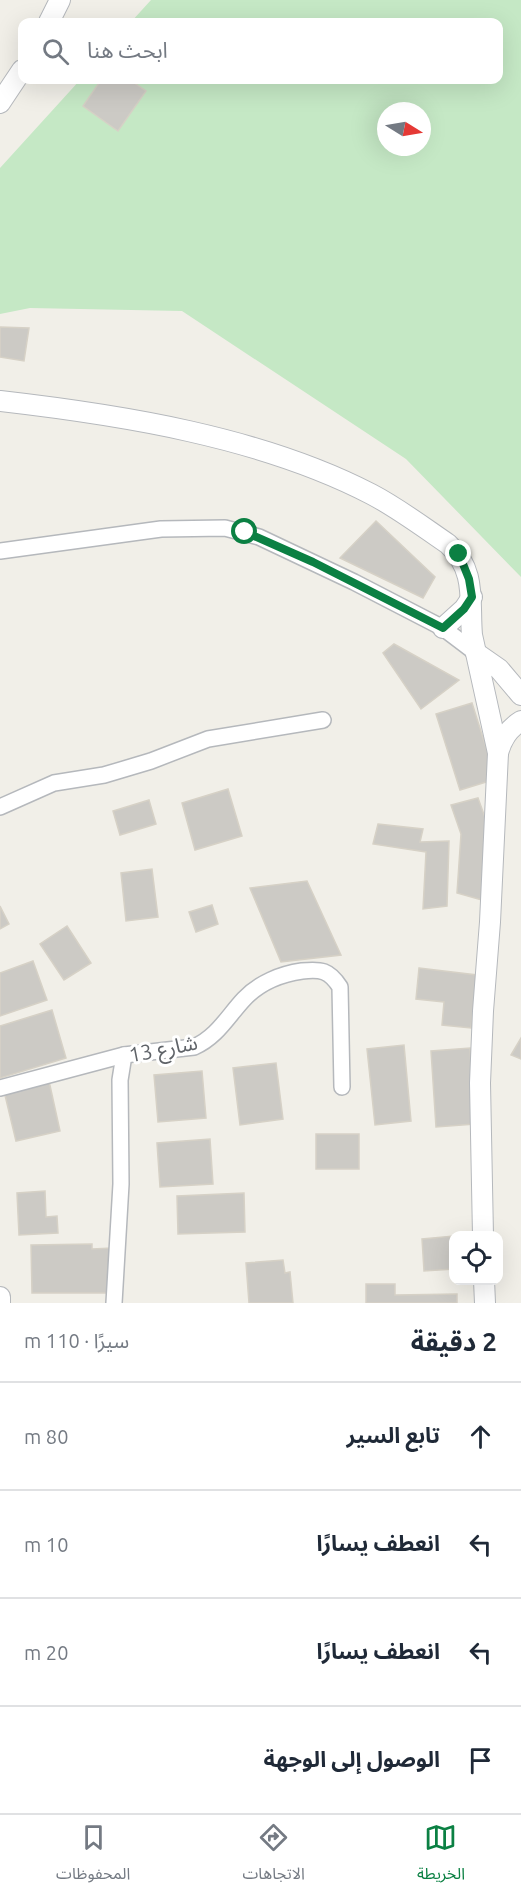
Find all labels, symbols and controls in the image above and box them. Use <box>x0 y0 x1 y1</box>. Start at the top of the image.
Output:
search box <box>18 18 503 84</box>
icon: search <box>39 35 72 68</box>
text: ابحث هنا <box>87 37 168 62</box>
north arrow <box>377 102 431 156</box>
route start <box>231 518 257 544</box>
route end <box>445 540 471 566</box>
street label: شارع 13 <box>127 1030 200 1070</box>
map controls <box>449 1231 503 1285</box>
button: locate <box>449 1231 503 1285</box>
text: 2 دقيقة <box>411 1327 497 1356</box>
text: سيرًا · 110 m <box>24 1329 129 1352</box>
icon: ahead <box>464 1420 497 1453</box>
text: تابع السير <box>347 1422 440 1447</box>
text: 80 m <box>24 1425 68 1448</box>
icon: left <box>464 1528 497 1561</box>
text: انعطف يسارًا <box>317 1530 440 1555</box>
text: 10 m <box>24 1533 68 1556</box>
icon: left <box>464 1636 497 1669</box>
text: انعطف يسارًا <box>317 1638 440 1663</box>
text: 20 m <box>24 1641 68 1664</box>
icon: arrive <box>464 1744 497 1777</box>
text: الوصول إلى الوجهة <box>263 1746 440 1771</box>
tab: المحفوظات <box>56 1821 130 1891</box>
tab: الاتجاهات <box>242 1821 305 1891</box>
tab: الخريطة <box>417 1821 465 1891</box>

